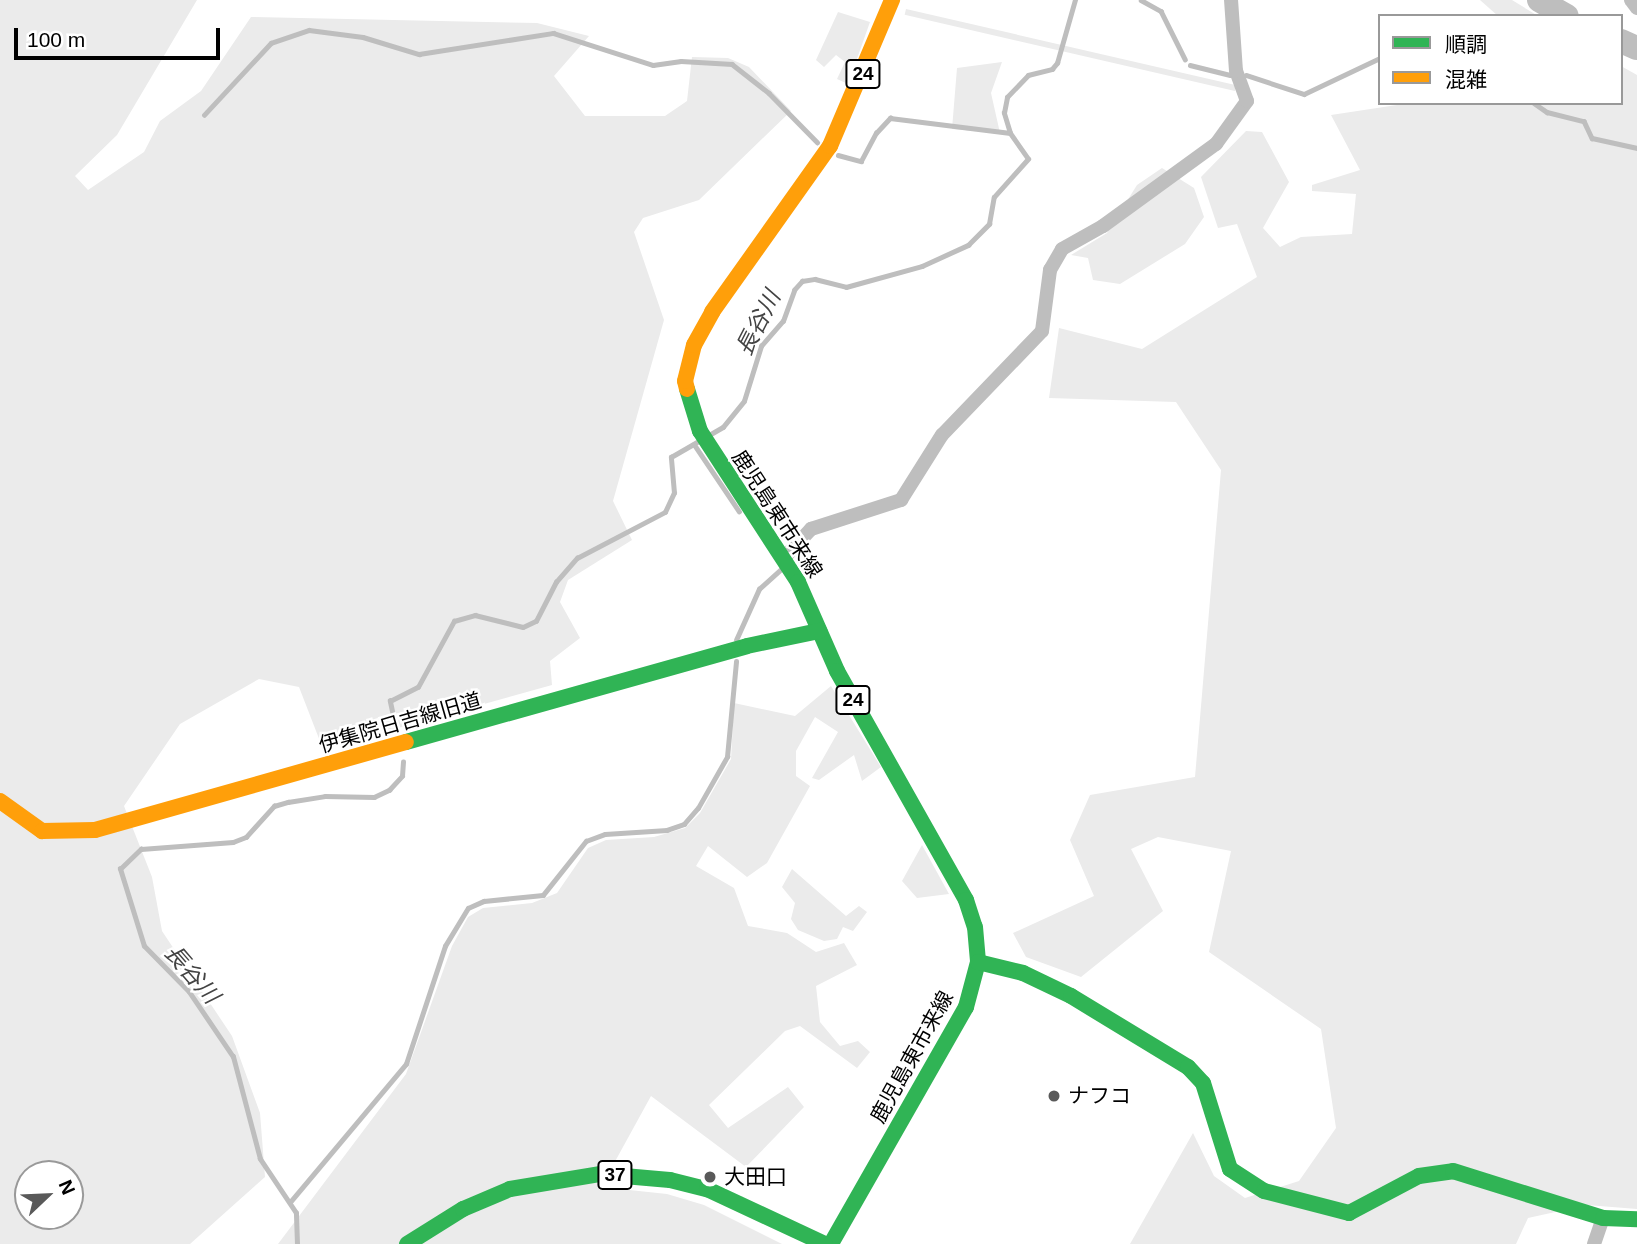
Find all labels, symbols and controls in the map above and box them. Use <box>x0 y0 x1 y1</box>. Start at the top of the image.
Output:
scale bar <box>18 14 224 58</box>
legend <box>1378 14 1623 105</box>
text: 100 m <box>27 28 85 51</box>
text: 順調 <box>1445 33 1487 56</box>
road number: 24 <box>844 58 882 90</box>
text: 混雑 <box>1445 68 1487 91</box>
water label: 長谷川 <box>730 286 786 360</box>
street label: 鹿児島東市来線 <box>726 445 828 583</box>
road number: 24 <box>834 684 872 716</box>
street label: 伊集院日吉線旧道 <box>316 688 484 758</box>
water label: 長谷川 <box>159 939 225 1009</box>
street label: 鹿児島東市来線 <box>865 987 959 1127</box>
place label: ナフコ <box>1068 1083 1131 1109</box>
marker: ナフコ <box>1046 1088 1062 1104</box>
north arrow <box>14 1160 84 1230</box>
road number: 37 <box>596 1160 634 1190</box>
place label: 大田口 <box>724 1164 787 1190</box>
marker: 大田口 <box>702 1169 718 1185</box>
text: N <box>55 1177 79 1198</box>

